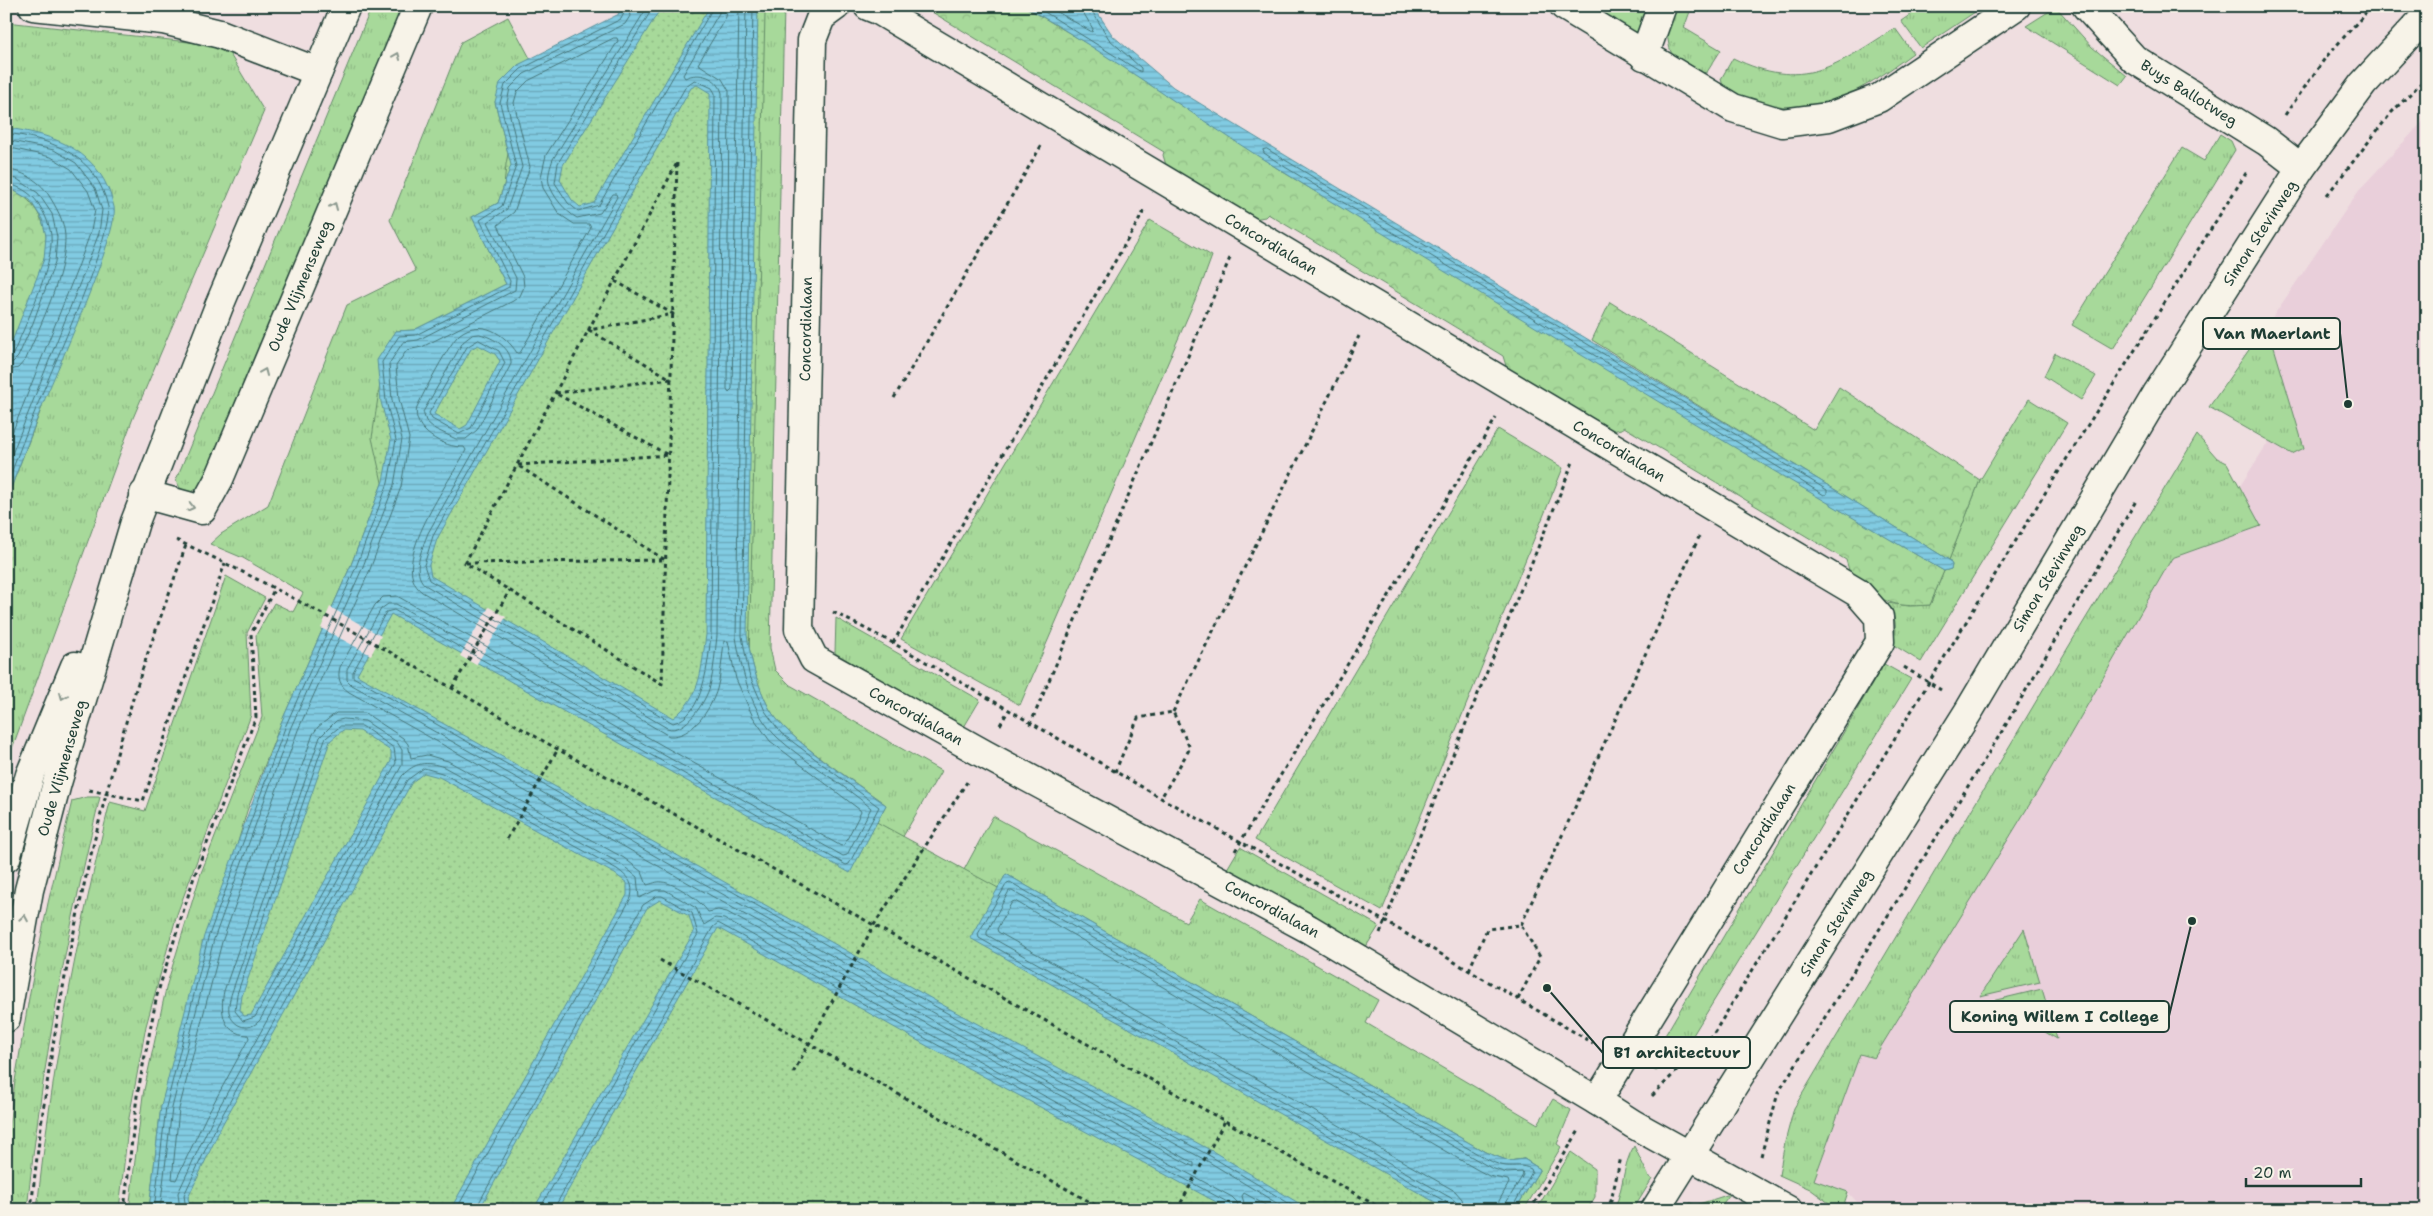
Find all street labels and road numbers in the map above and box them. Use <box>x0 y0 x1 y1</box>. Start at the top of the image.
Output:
street label: Buys Ballotweg <box>2137 55 2241 131</box>
street label: Simon Stevinweg <box>2218 176 2302 290</box>
street label: Concordialaan <box>1221 208 1321 280</box>
street label: Oude Vlijmenseweg <box>263 217 337 355</box>
street label: Concordialaan <box>795 277 817 381</box>
street label: Concordialaan <box>1569 415 1669 487</box>
street label: Simon Stevinweg <box>2008 520 2088 636</box>
street label: Concordialaan <box>865 682 967 750</box>
street label: Oude Vlijmenseweg <box>33 697 91 839</box>
street label: Concordialaan <box>1728 779 1800 879</box>
street label: Simon Stevinweg <box>1795 866 1877 980</box>
street label: Concordialaan <box>1221 876 1323 942</box>

